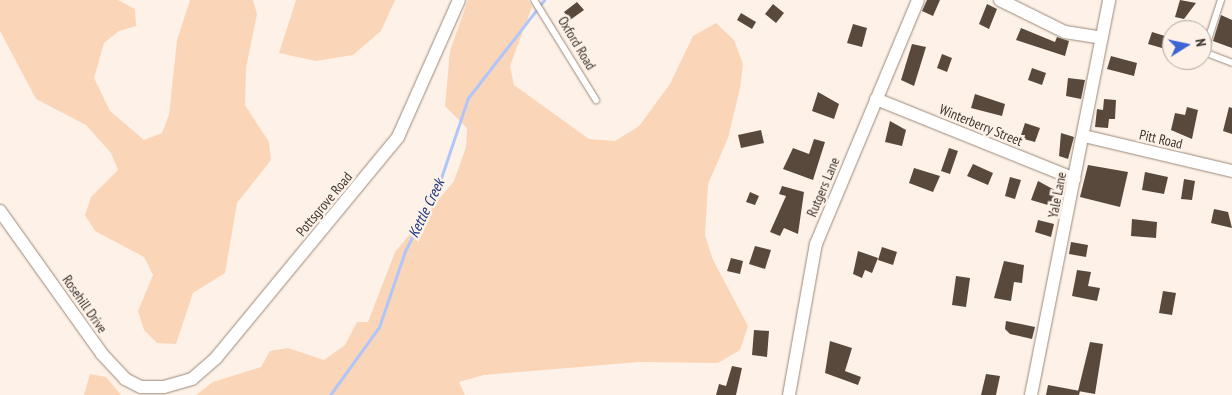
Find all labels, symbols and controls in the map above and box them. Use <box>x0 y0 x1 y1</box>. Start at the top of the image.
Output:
street label: Oxford Road <box>555 13 599 73</box>
north arrow <box>1162 20 1212 70</box>
text: N <box>1191 37 1210 48</box>
street label: Winterberry Street <box>937 101 1025 149</box>
street label: Pitt Road <box>1138 126 1184 152</box>
street label: Rutgers Lane <box>803 155 843 219</box>
street label: Pottsgrove Road <box>292 169 356 239</box>
street label: Yale Lane <box>1044 171 1070 219</box>
water label: Kettle Creek <box>404 176 448 240</box>
street label: Rosehill Drive <box>59 272 111 336</box>

